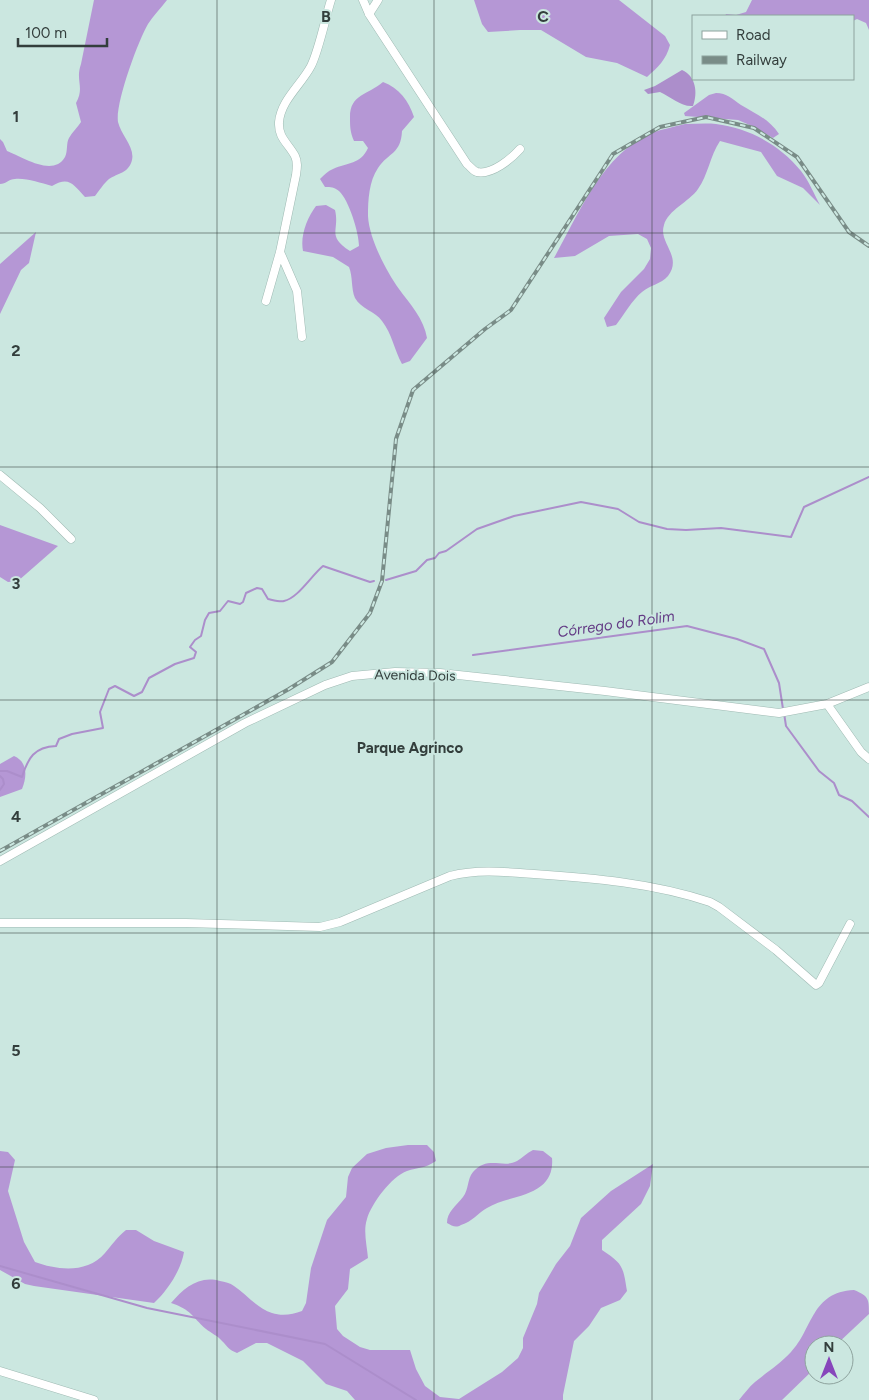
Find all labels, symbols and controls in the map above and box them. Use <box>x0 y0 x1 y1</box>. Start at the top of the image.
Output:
text: B <box>321 7 331 26</box>
text: C <box>537 7 549 26</box>
scale bar <box>18 15 106 47</box>
legend <box>692 15 854 80</box>
text: 100 m <box>25 24 67 42</box>
text: Road <box>736 26 771 44</box>
text: Railway <box>736 51 787 69</box>
text: 1 <box>13 107 19 126</box>
text: 2 <box>11 341 21 360</box>
text: 3 <box>12 574 21 593</box>
water label: Córrego do Rolim <box>556 607 676 641</box>
street label: Avenida Dois <box>374 666 456 685</box>
district label: Parque Agrinco <box>357 739 464 757</box>
text: 4 <box>11 807 21 826</box>
text: 5 <box>11 1041 21 1060</box>
text: 6 <box>11 1274 21 1293</box>
north arrow <box>804 1335 854 1385</box>
text: N <box>824 1339 834 1356</box>

